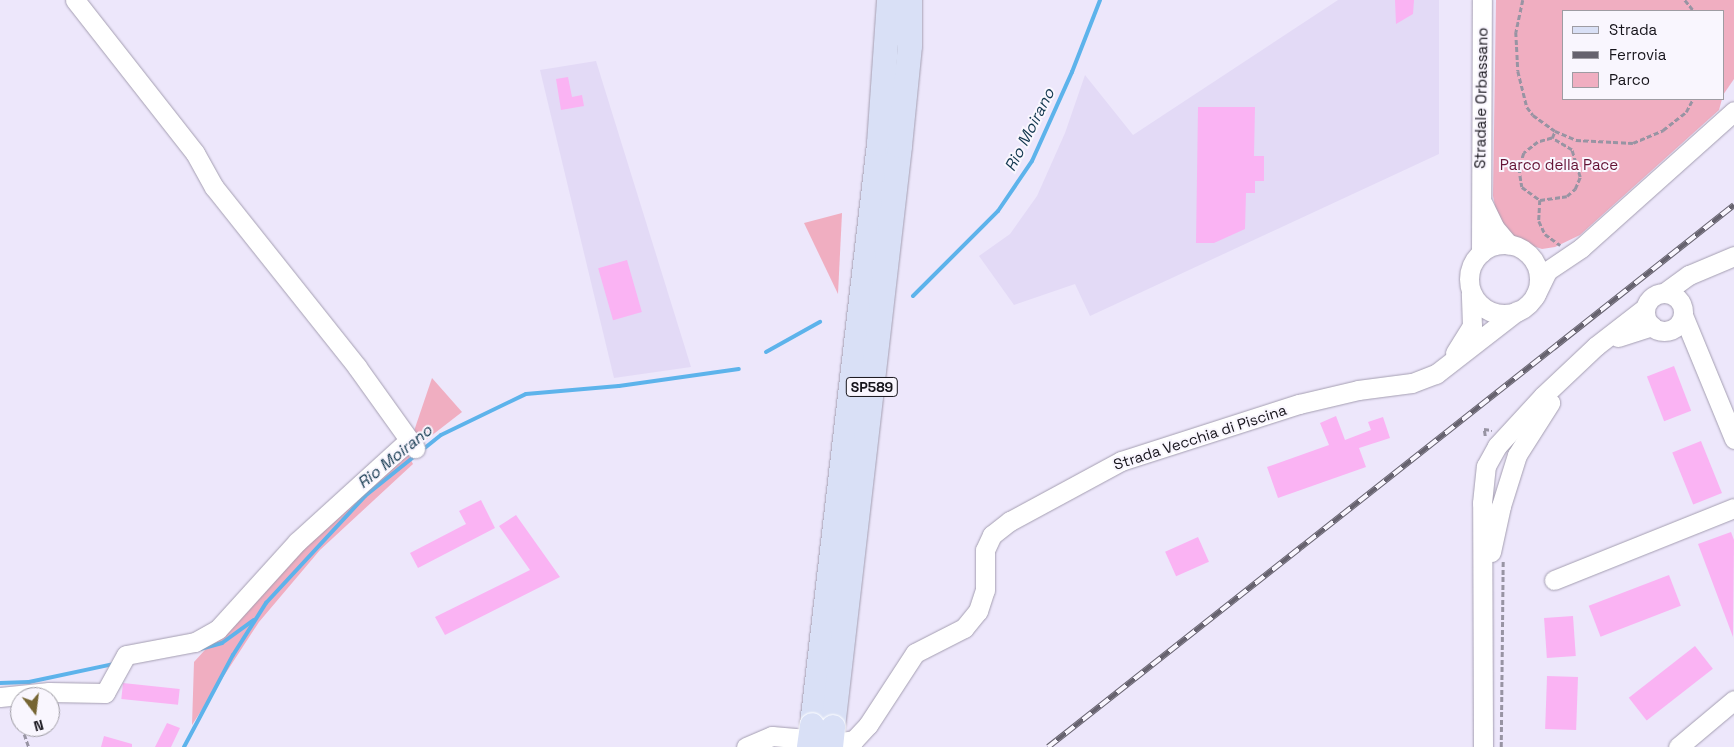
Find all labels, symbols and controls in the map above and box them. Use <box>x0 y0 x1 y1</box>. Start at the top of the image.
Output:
legend <box>1562 10 1724 100</box>
text: Strada <box>1609 20 1657 39</box>
street label: Stradale Orbassano <box>1471 27 1491 169</box>
text: Ferrovia <box>1609 45 1666 64</box>
text: Parco <box>1609 70 1650 89</box>
water label: Rio Moirano <box>1001 85 1059 175</box>
park label: Parco della Pace <box>1500 156 1618 174</box>
road number: SP589 <box>846 376 898 398</box>
street label: Strada Vecchia di Piscina <box>1111 400 1289 474</box>
water label: Rio Moirano <box>354 421 436 493</box>
north arrow <box>10 687 60 737</box>
text: N <box>32 716 45 735</box>

